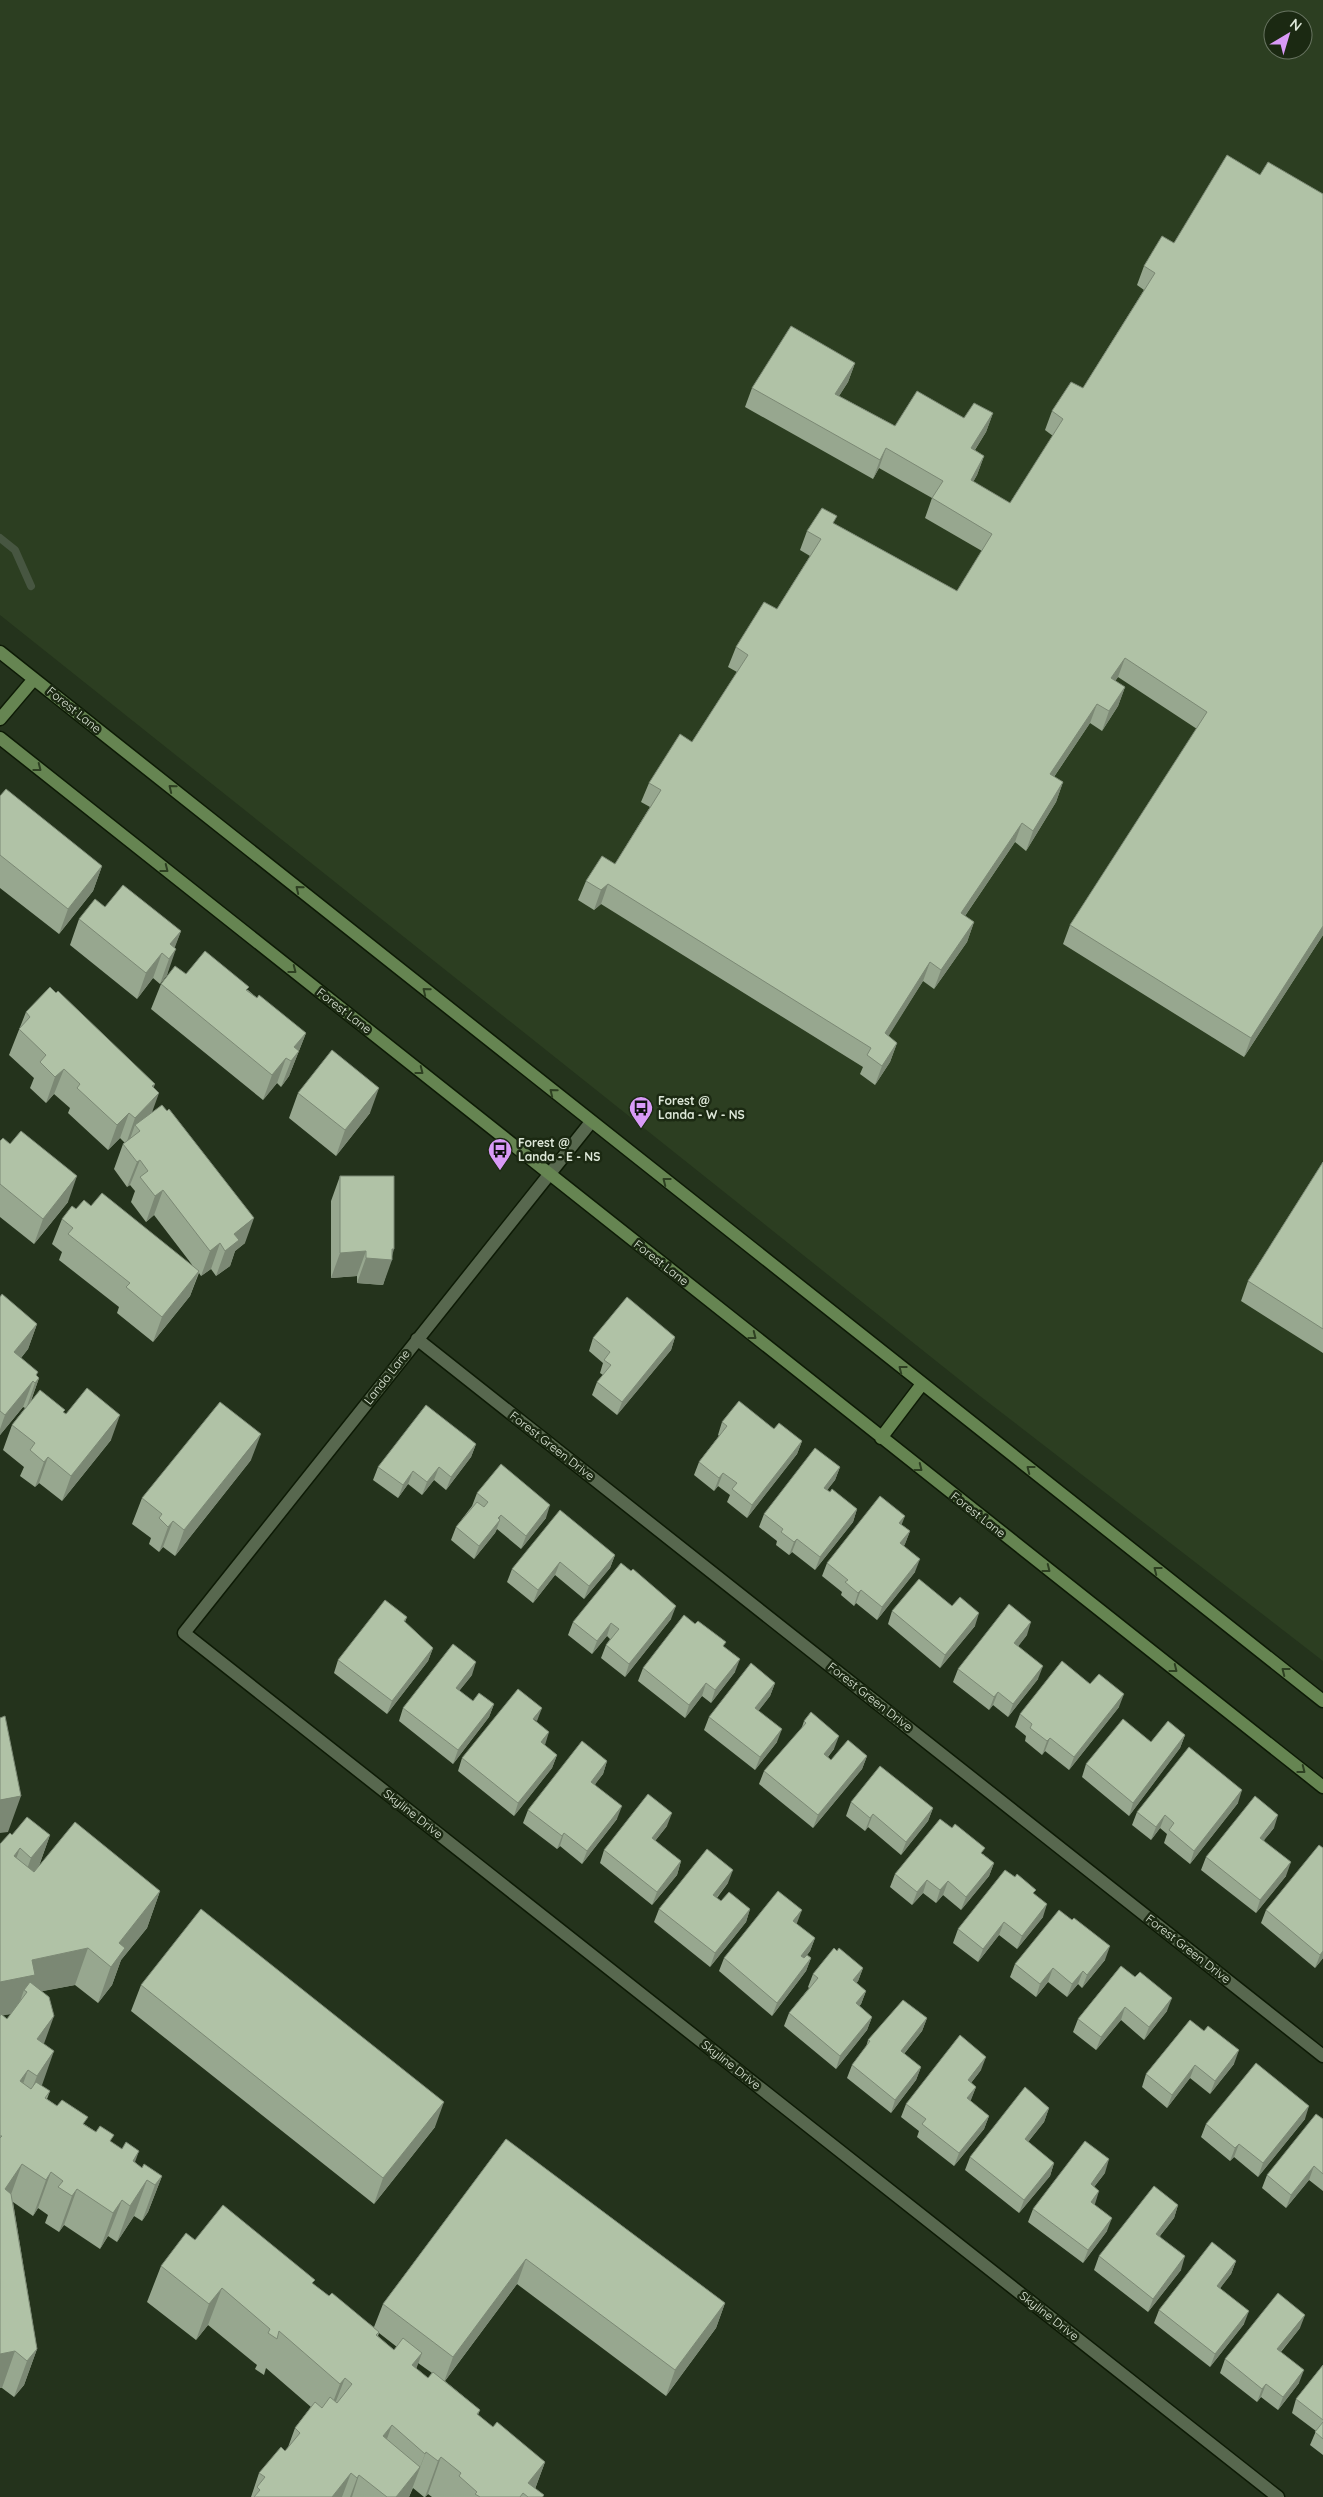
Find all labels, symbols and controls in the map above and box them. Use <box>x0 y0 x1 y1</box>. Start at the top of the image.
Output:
north arrow <box>1263 10 1313 60</box>
text: N <box>1286 14 1306 35</box>
street label: Forest Lane <box>44 683 105 736</box>
one-way arrow <box>32 763 41 771</box>
one-way arrow <box>168 785 177 794</box>
one-way arrow <box>160 864 169 873</box>
one-way arrow <box>296 887 305 895</box>
one-way arrow <box>287 965 296 974</box>
street label: Forest Lane <box>314 985 375 1037</box>
one-way arrow <box>423 988 432 996</box>
one-way arrow <box>414 1066 423 1074</box>
one-way arrow <box>550 1089 559 1097</box>
place label: Forest @ Landa - W - NS <box>658 1093 745 1122</box>
bus stop icon: Forest @ Landa - W - NS <box>628 1095 654 1129</box>
place label: Forest @ Landa - E - NS <box>518 1135 600 1164</box>
bus stop icon: Forest @ Landa - E - NS <box>487 1137 513 1171</box>
one-way arrow <box>663 1179 672 1187</box>
street label: Forest Lane <box>631 1237 692 1289</box>
one-way arrow <box>747 1331 756 1339</box>
street label: Landa Lane <box>360 1346 413 1407</box>
one-way arrow <box>899 1366 908 1374</box>
street label: Forest Green Drive <box>507 1408 598 1483</box>
one-way arrow <box>913 1462 923 1471</box>
one-way arrow <box>1026 1466 1035 1475</box>
street label: Forest Lane <box>948 1489 1009 1541</box>
one-way arrow <box>1041 1563 1050 1571</box>
one-way arrow <box>1154 1567 1163 1575</box>
street label: Forest Green Drive <box>825 1659 916 1734</box>
one-way arrow <box>1168 1664 1177 1672</box>
one-way arrow <box>1282 1668 1291 1676</box>
one-way arrow <box>1296 1765 1305 1773</box>
street label: Skyline Drive <box>381 1786 446 1842</box>
street label: Forest Green Drive <box>1143 1911 1234 1986</box>
street label: Skyline Drive <box>699 2037 764 2093</box>
street label: Skyline Drive <box>1017 2288 1082 2344</box>

